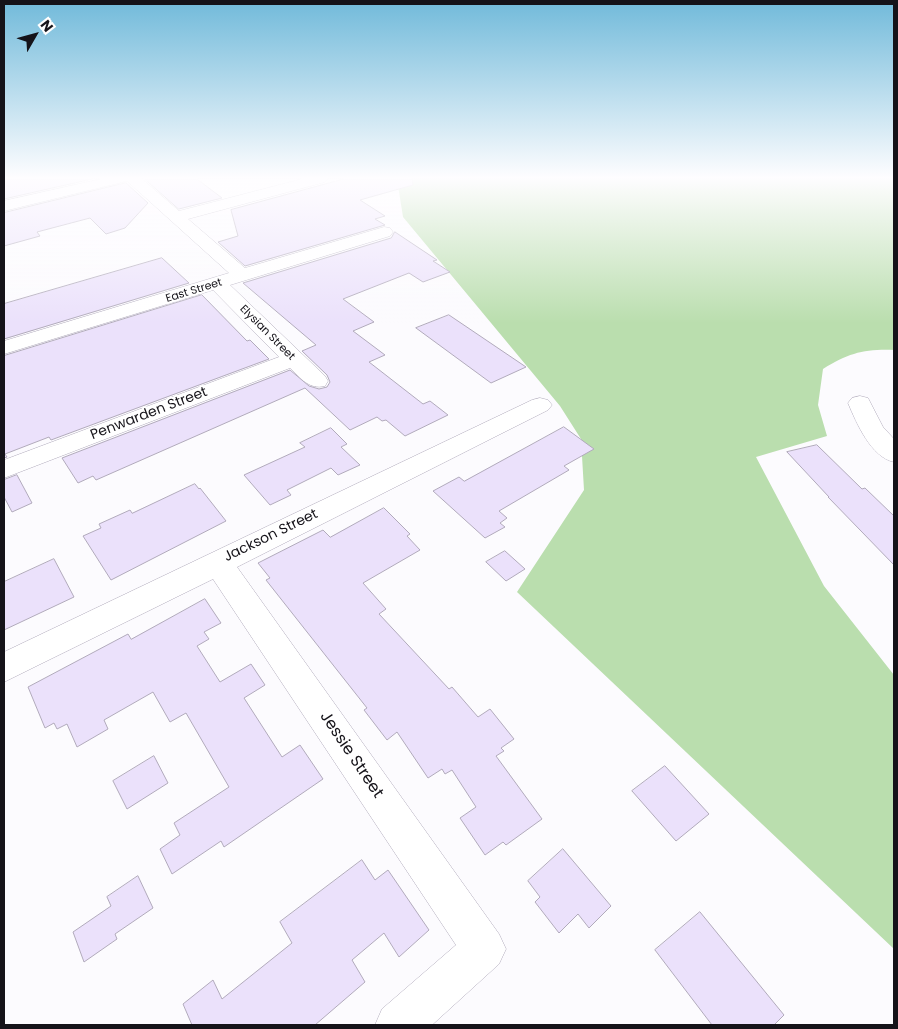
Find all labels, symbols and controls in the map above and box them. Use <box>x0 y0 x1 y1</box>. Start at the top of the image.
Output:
north arrow <box>10 10 60 60</box>
text: N <box>36 15 58 36</box>
street label: East Street <box>164 276 224 306</box>
street label: Elysian Street <box>237 303 297 363</box>
street label: Penwarden Street <box>88 384 210 444</box>
street label: Jackson Street <box>221 506 321 566</box>
street label: Jessie Street <box>315 708 387 802</box>

